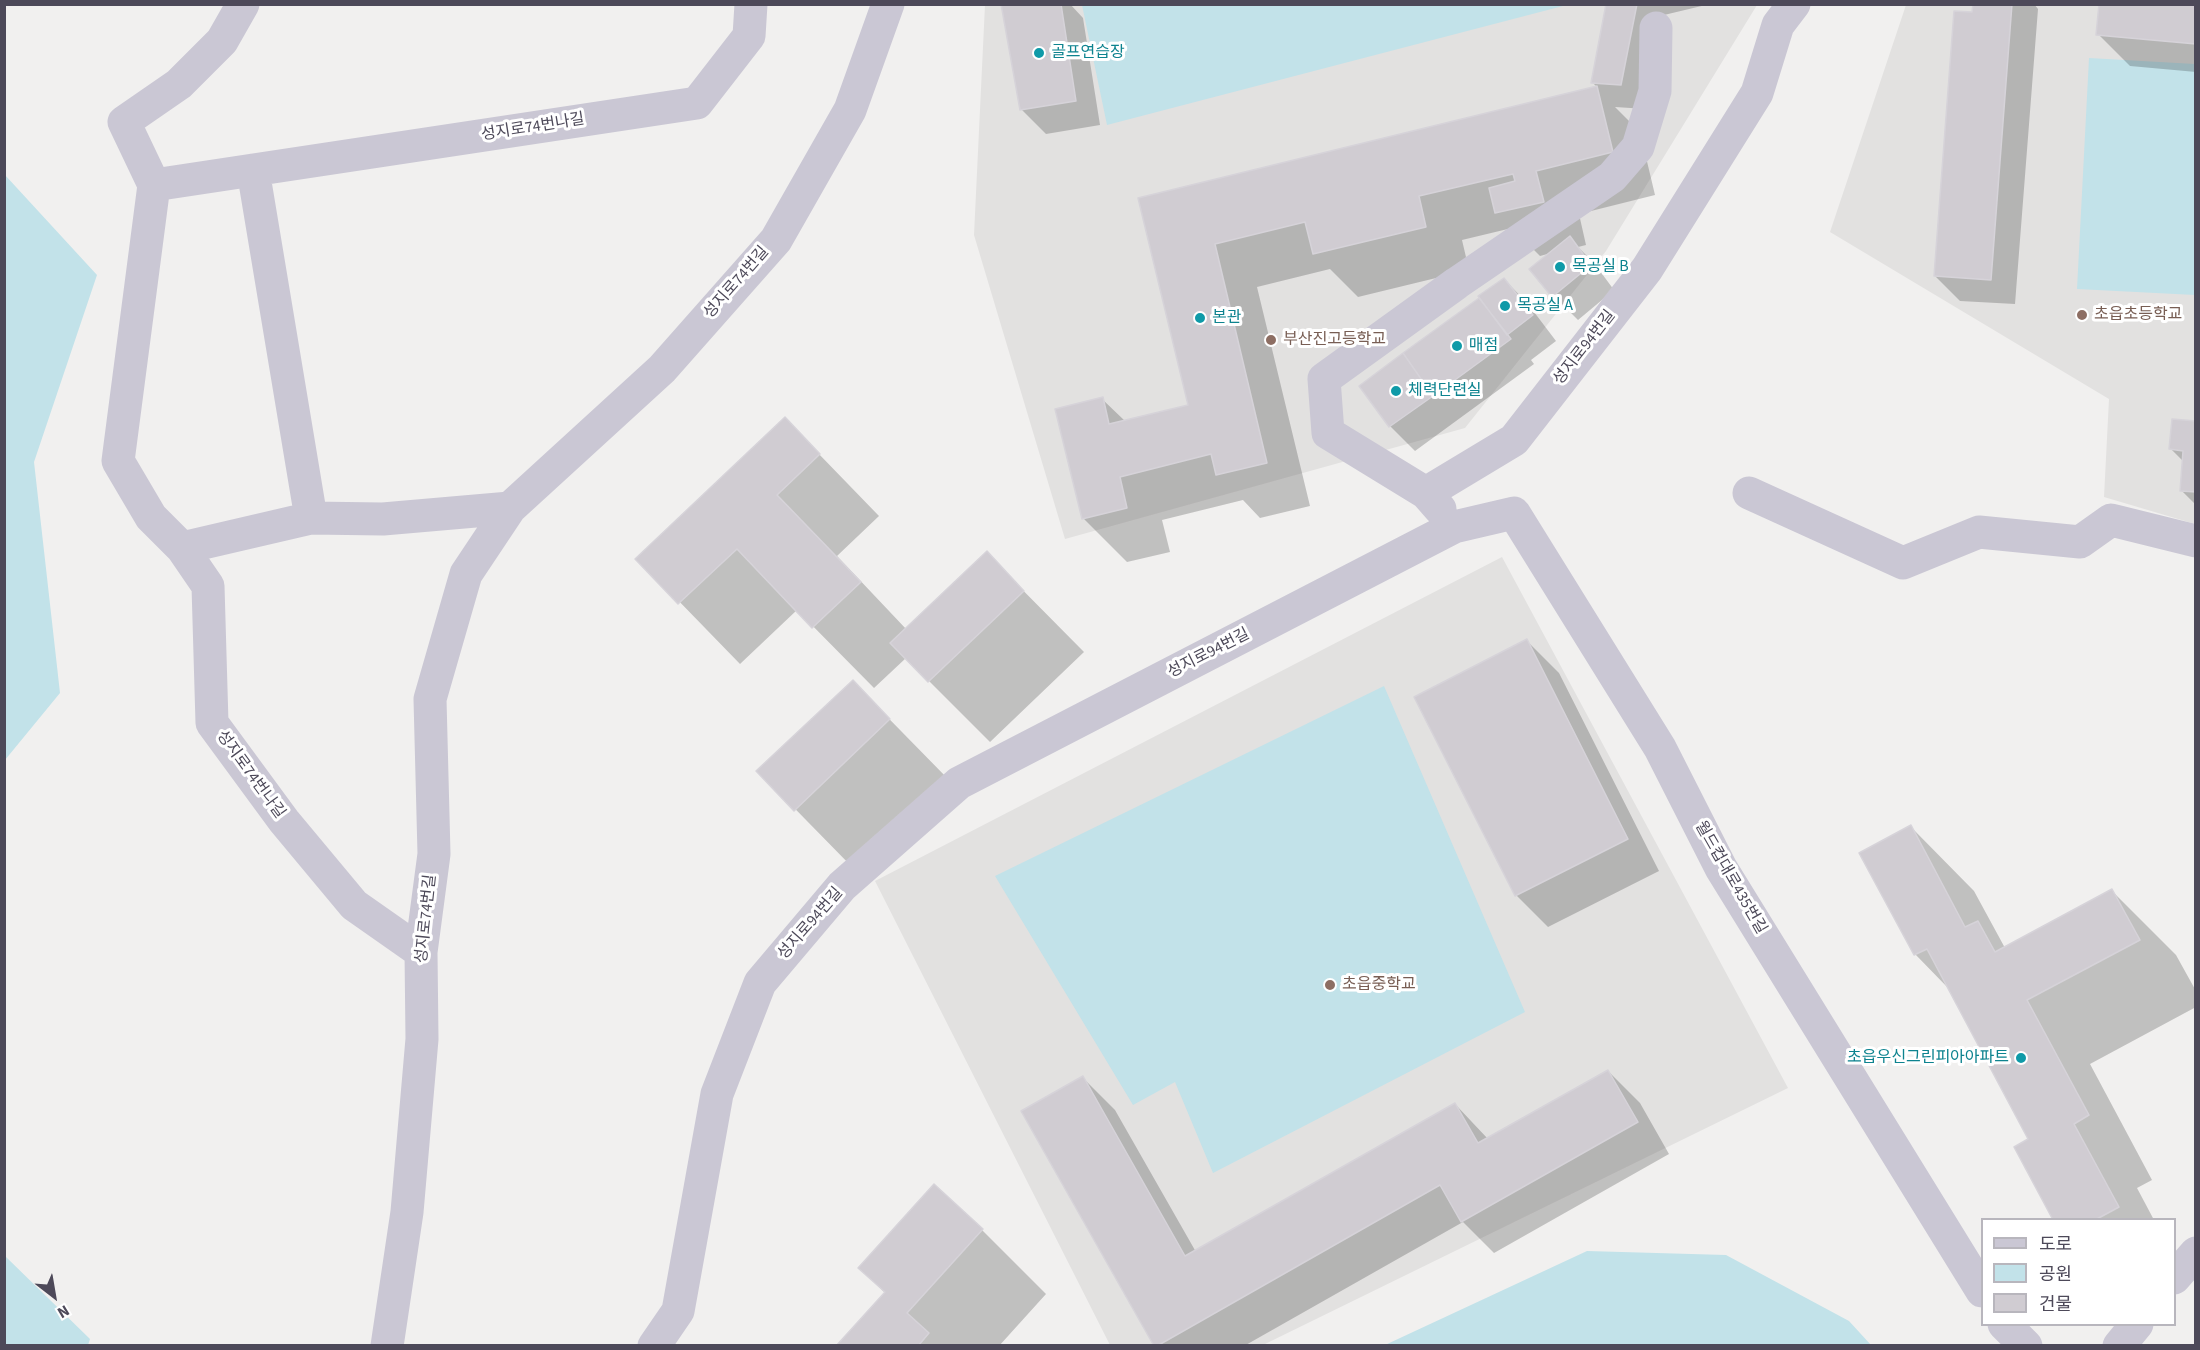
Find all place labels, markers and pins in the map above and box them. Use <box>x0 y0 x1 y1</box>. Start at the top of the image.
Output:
place label: 골프연습장 <box>1051 43 1125 63</box>
marker: 골프연습장 <box>1032 46 1046 60</box>
place label: 목공실 B <box>1572 257 1629 277</box>
marker: 목공실 B <box>1553 260 1567 274</box>
place label: 목공실 A <box>1517 296 1573 316</box>
marker: 목공실 A <box>1498 299 1512 313</box>
place label: 초읍초등학교 <box>2094 305 2182 325</box>
place label: 본관 <box>1212 308 1241 328</box>
marker: 초읍초등학교 <box>2075 308 2089 322</box>
marker: 본관 <box>1193 311 1207 325</box>
place label: 부산진고등학교 <box>1283 330 1386 350</box>
marker: 부산진고등학교 <box>1264 333 1278 347</box>
place label: 매점 <box>1469 336 1498 356</box>
marker: 매점 <box>1450 339 1464 353</box>
place label: 체력단련실 <box>1408 381 1482 401</box>
marker: 체력단련실 <box>1389 384 1403 398</box>
place label: 초읍중학교 <box>1342 975 1416 995</box>
marker: 초읍중학교 <box>1323 978 1337 992</box>
place label: 초읍우신그린피아아파트 <box>1847 1048 2009 1068</box>
marker: 초읍우신그린피아아파트 <box>2014 1051 2028 1065</box>

